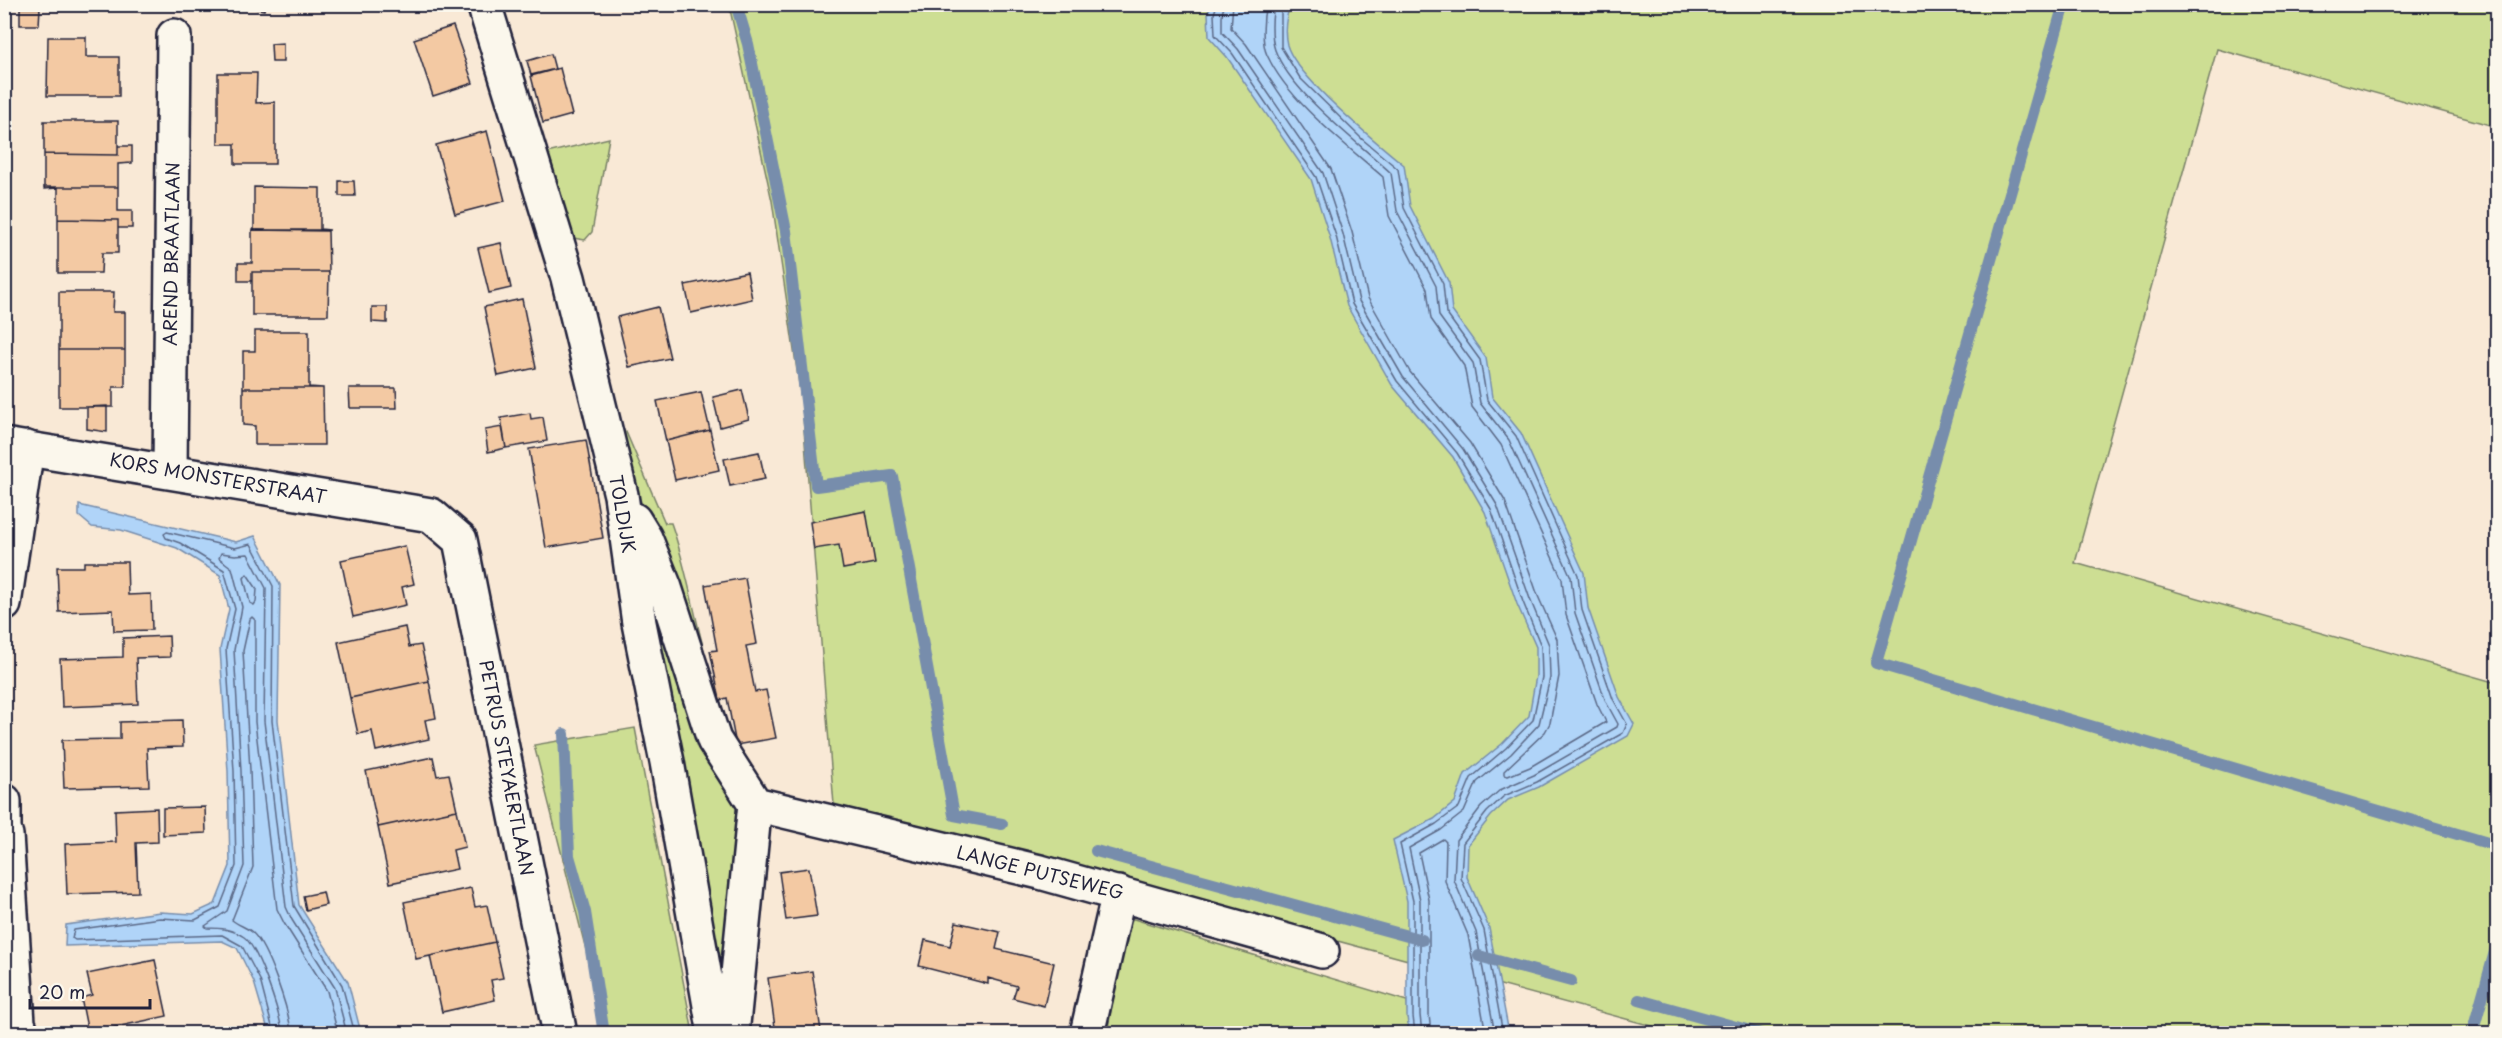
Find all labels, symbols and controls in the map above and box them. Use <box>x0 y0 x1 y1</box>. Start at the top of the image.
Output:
street label: AREND BRAATLAAN <box>155 162 186 346</box>
street label: KORS MONSTERSTRAAT <box>108 445 330 510</box>
street label: TOLDIJK <box>603 473 644 555</box>
street label: PETRUS STEYAERTLAAN <box>473 657 542 878</box>
street label: LANGE PUTSEWEG <box>954 838 1127 905</box>
scale bar <box>30 972 150 1010</box>
text: 20 m <box>39 978 85 1005</box>

